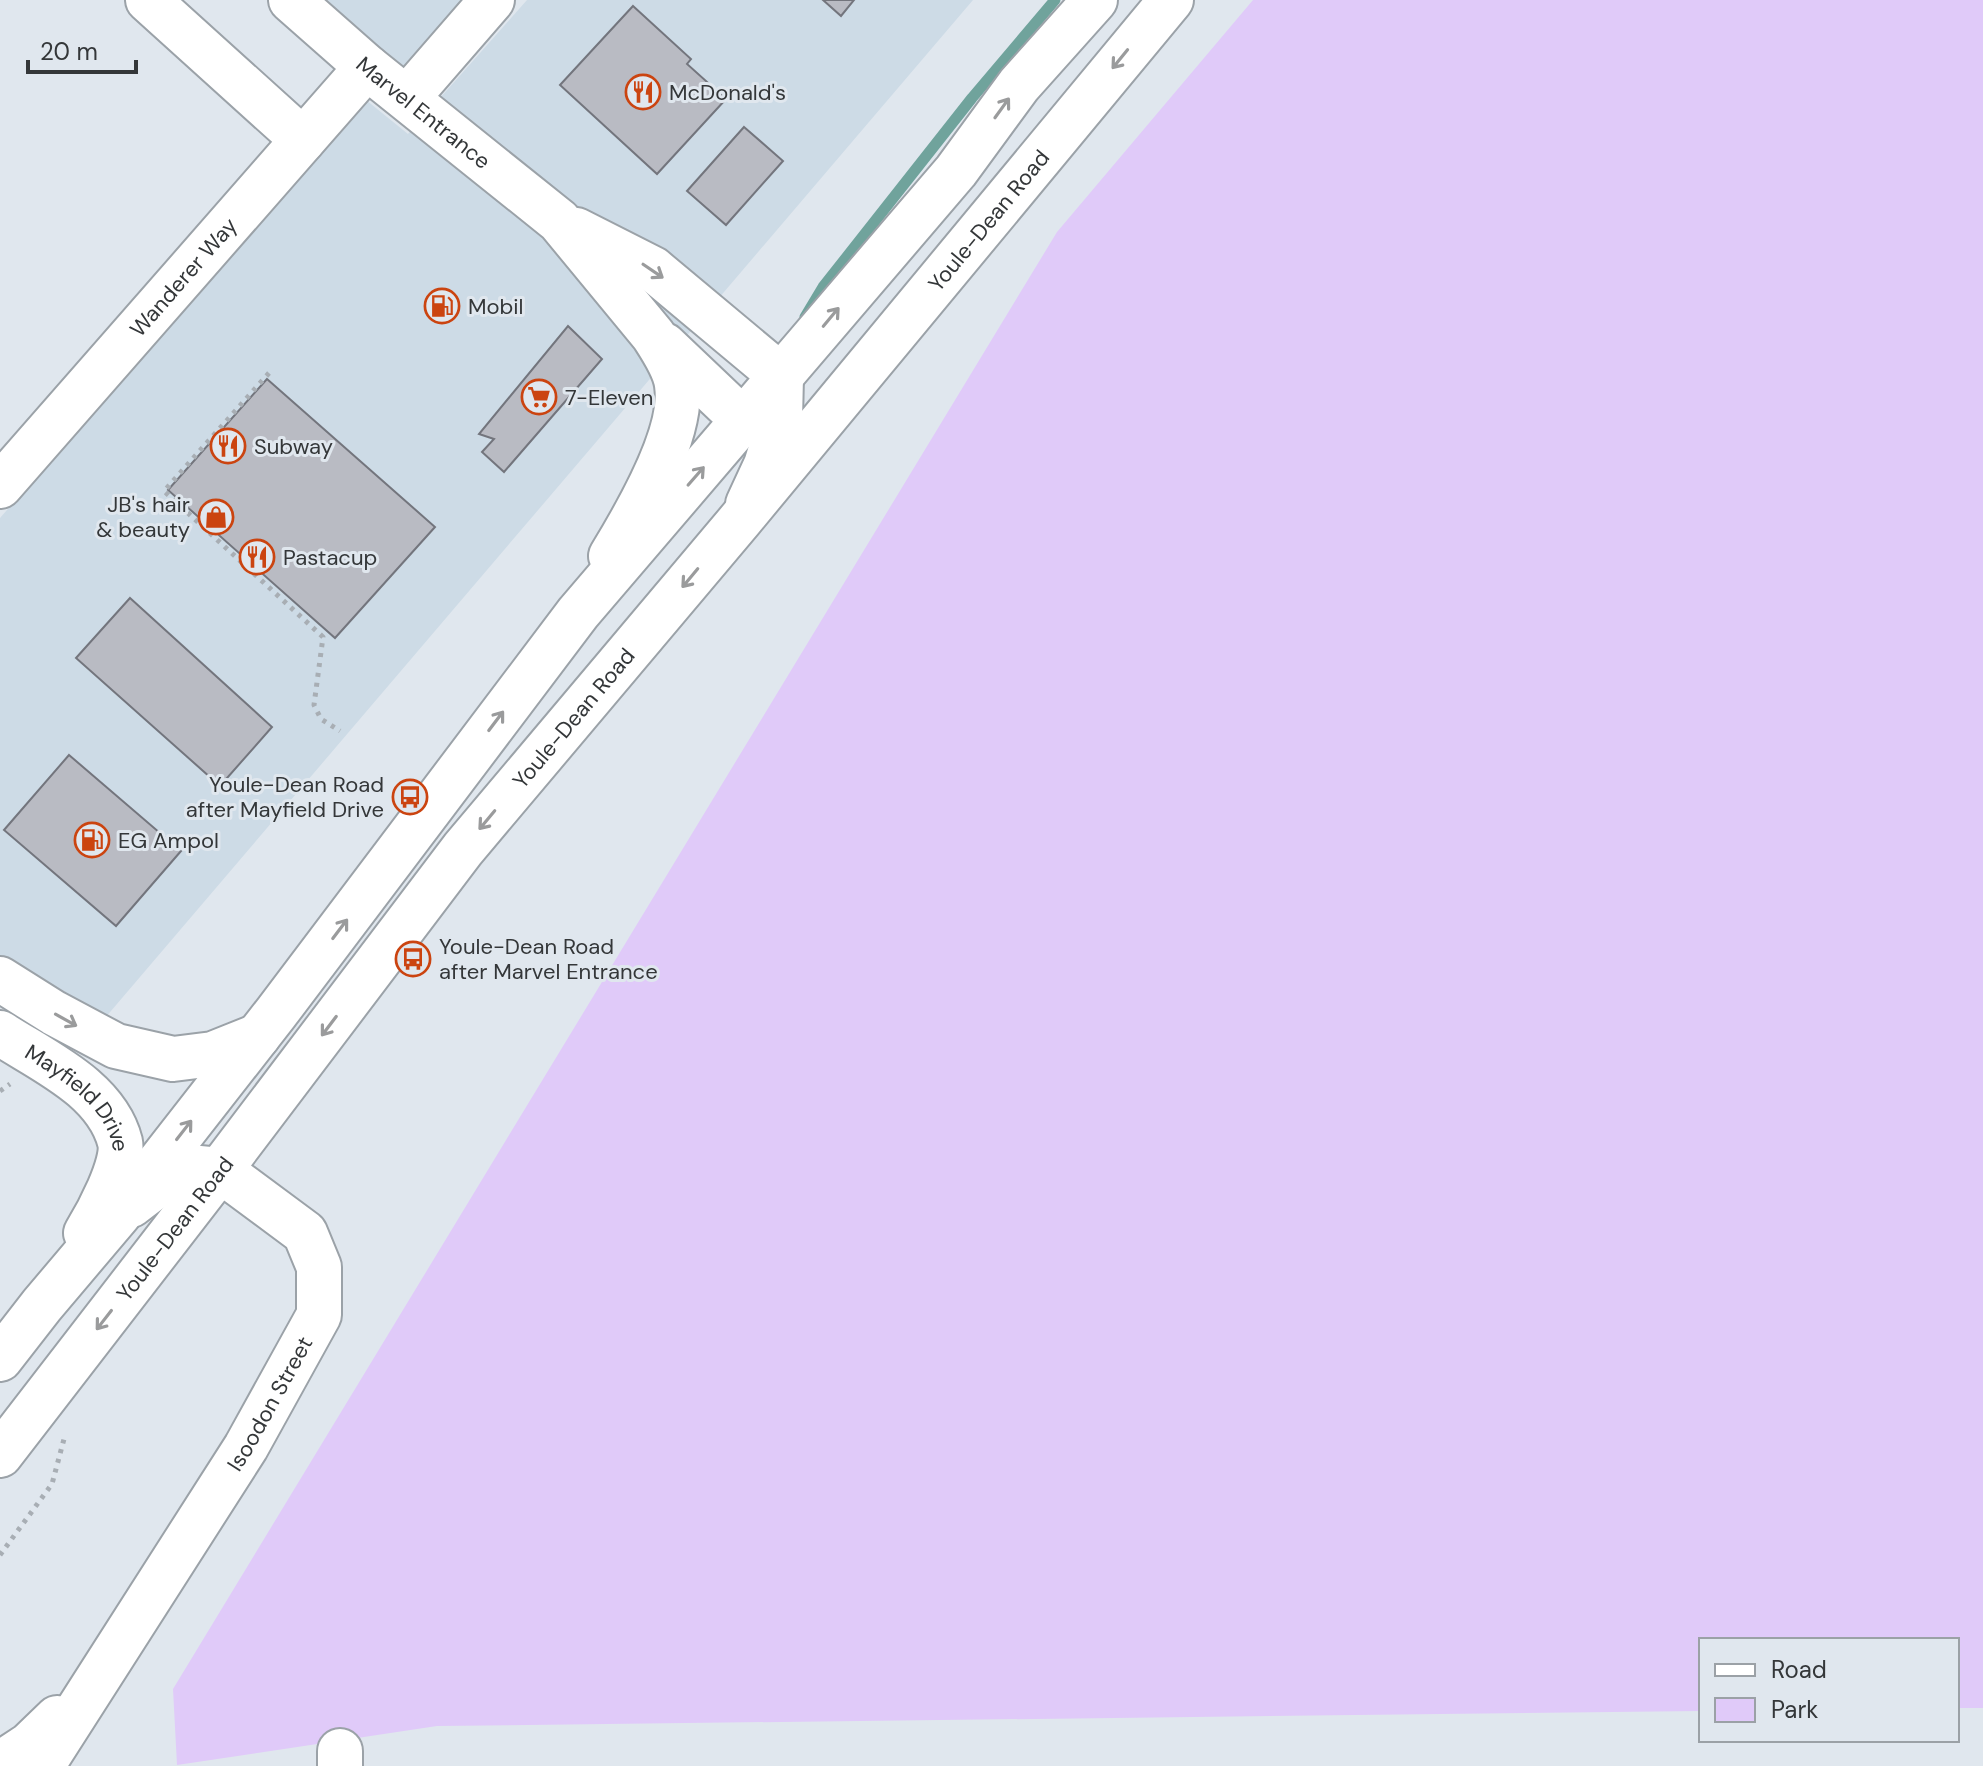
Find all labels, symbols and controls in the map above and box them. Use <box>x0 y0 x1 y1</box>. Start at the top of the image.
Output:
scale bar <box>28 24 136 74</box>
text: 20 m <box>40 36 98 67</box>
one-way arrow <box>1111 48 1128 69</box>
street label: Marvel Entrance <box>350 50 497 175</box>
restaurant icon: McDonald's <box>624 73 662 111</box>
place label: McDonald's <box>669 78 786 107</box>
one-way arrow <box>993 98 1010 119</box>
street label: Youle-Dean Road <box>921 144 1056 297</box>
street label: Wanderer Way <box>123 211 243 343</box>
one-way arrow <box>641 263 663 279</box>
fuel station icon: Mobil <box>423 287 461 325</box>
place label: Mobil <box>468 292 524 321</box>
one-way arrow <box>822 307 840 328</box>
supermarket icon: 7-Eleven <box>520 378 558 416</box>
place label: 7-Eleven <box>565 383 653 412</box>
restaurant icon: Subway <box>209 427 247 465</box>
place label: Subway <box>254 432 333 461</box>
one-way arrow <box>687 467 705 487</box>
place label: JB's hair & beauty <box>96 490 190 544</box>
shop icon: JB's hair & beauty <box>197 498 235 536</box>
restaurant icon: Pastacup <box>238 538 276 576</box>
place label: Pastacup <box>283 543 377 572</box>
one-way arrow <box>682 568 700 588</box>
street label: Youle-Dean Road <box>506 642 641 794</box>
one-way arrow <box>488 711 505 732</box>
place label: Youle-Dean Road after Mayfield Drive <box>186 770 384 824</box>
bus stop icon: Youle-Dean Road after Mayfield Drive <box>391 778 429 816</box>
one-way arrow <box>478 809 496 830</box>
fuel station icon: EG Ampol <box>73 821 111 859</box>
place label: EG Ampol <box>118 826 219 855</box>
one-way arrow <box>331 919 348 940</box>
place label: Youle-Dean Road after Marvel Entrance <box>439 932 658 986</box>
bus stop icon: Youle-Dean Road after Marvel Entrance <box>394 940 432 978</box>
one-way arrow <box>54 1013 78 1028</box>
one-way arrow <box>320 1015 337 1036</box>
street label: Mayfield Drive <box>20 1037 135 1153</box>
one-way arrow <box>176 1120 193 1141</box>
street label: Youle-Dean Road <box>110 1150 240 1307</box>
one-way arrow <box>96 1309 113 1330</box>
street label: Isoodon Street <box>220 1331 319 1476</box>
legend <box>1699 1638 1959 1742</box>
text: Road <box>1771 1654 1827 1685</box>
text: Park <box>1771 1694 1818 1725</box>

